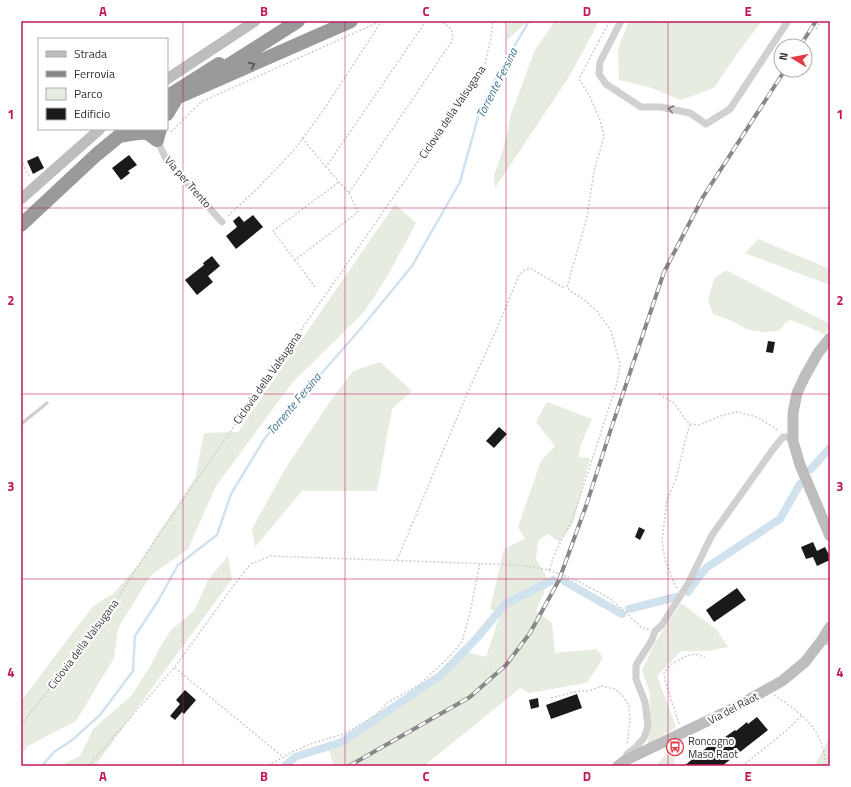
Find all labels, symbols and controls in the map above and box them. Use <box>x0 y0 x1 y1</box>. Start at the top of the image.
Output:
text: A <box>99 1 107 21</box>
text: B <box>260 1 268 21</box>
text: C <box>422 1 430 21</box>
text: D <box>583 1 591 21</box>
text: E <box>744 1 752 21</box>
legend <box>38 38 168 130</box>
north arrow <box>773 38 813 78</box>
text: Strada <box>74 44 107 63</box>
water label: Torrente Fersina <box>471 44 523 121</box>
text: N <box>775 51 792 61</box>
one-way arrow <box>248 62 256 70</box>
street label: Ciclovia della Valsugana <box>415 62 489 162</box>
text: Ferrovia <box>74 64 115 83</box>
text: Parco <box>74 84 103 103</box>
text: 1 <box>7 104 15 124</box>
text: Edificio <box>74 104 110 123</box>
text: 1 <box>836 104 844 124</box>
one-way arrow <box>668 106 674 114</box>
street label: Via per Trento <box>161 153 215 212</box>
text: 2 <box>7 290 15 310</box>
text: 2 <box>836 290 844 310</box>
street label: Ciclovia della Valsugana <box>229 328 305 427</box>
water label: Torrente Fersina <box>262 368 326 439</box>
text: 3 <box>7 476 15 496</box>
text: 3 <box>836 476 844 496</box>
street label: Ciclovia della Valsugana <box>44 595 123 692</box>
text: 4 <box>7 662 15 682</box>
text: 4 <box>836 662 844 682</box>
street label: Via del Ràot <box>705 688 761 728</box>
place label: Roncogno Maso Raot <box>688 733 738 762</box>
bus stop icon: Roncogno Maso Raot <box>665 737 685 757</box>
text: A <box>99 766 107 786</box>
text: B <box>260 766 268 786</box>
text: C <box>422 766 430 786</box>
text: D <box>583 766 591 786</box>
text: E <box>744 766 752 786</box>

